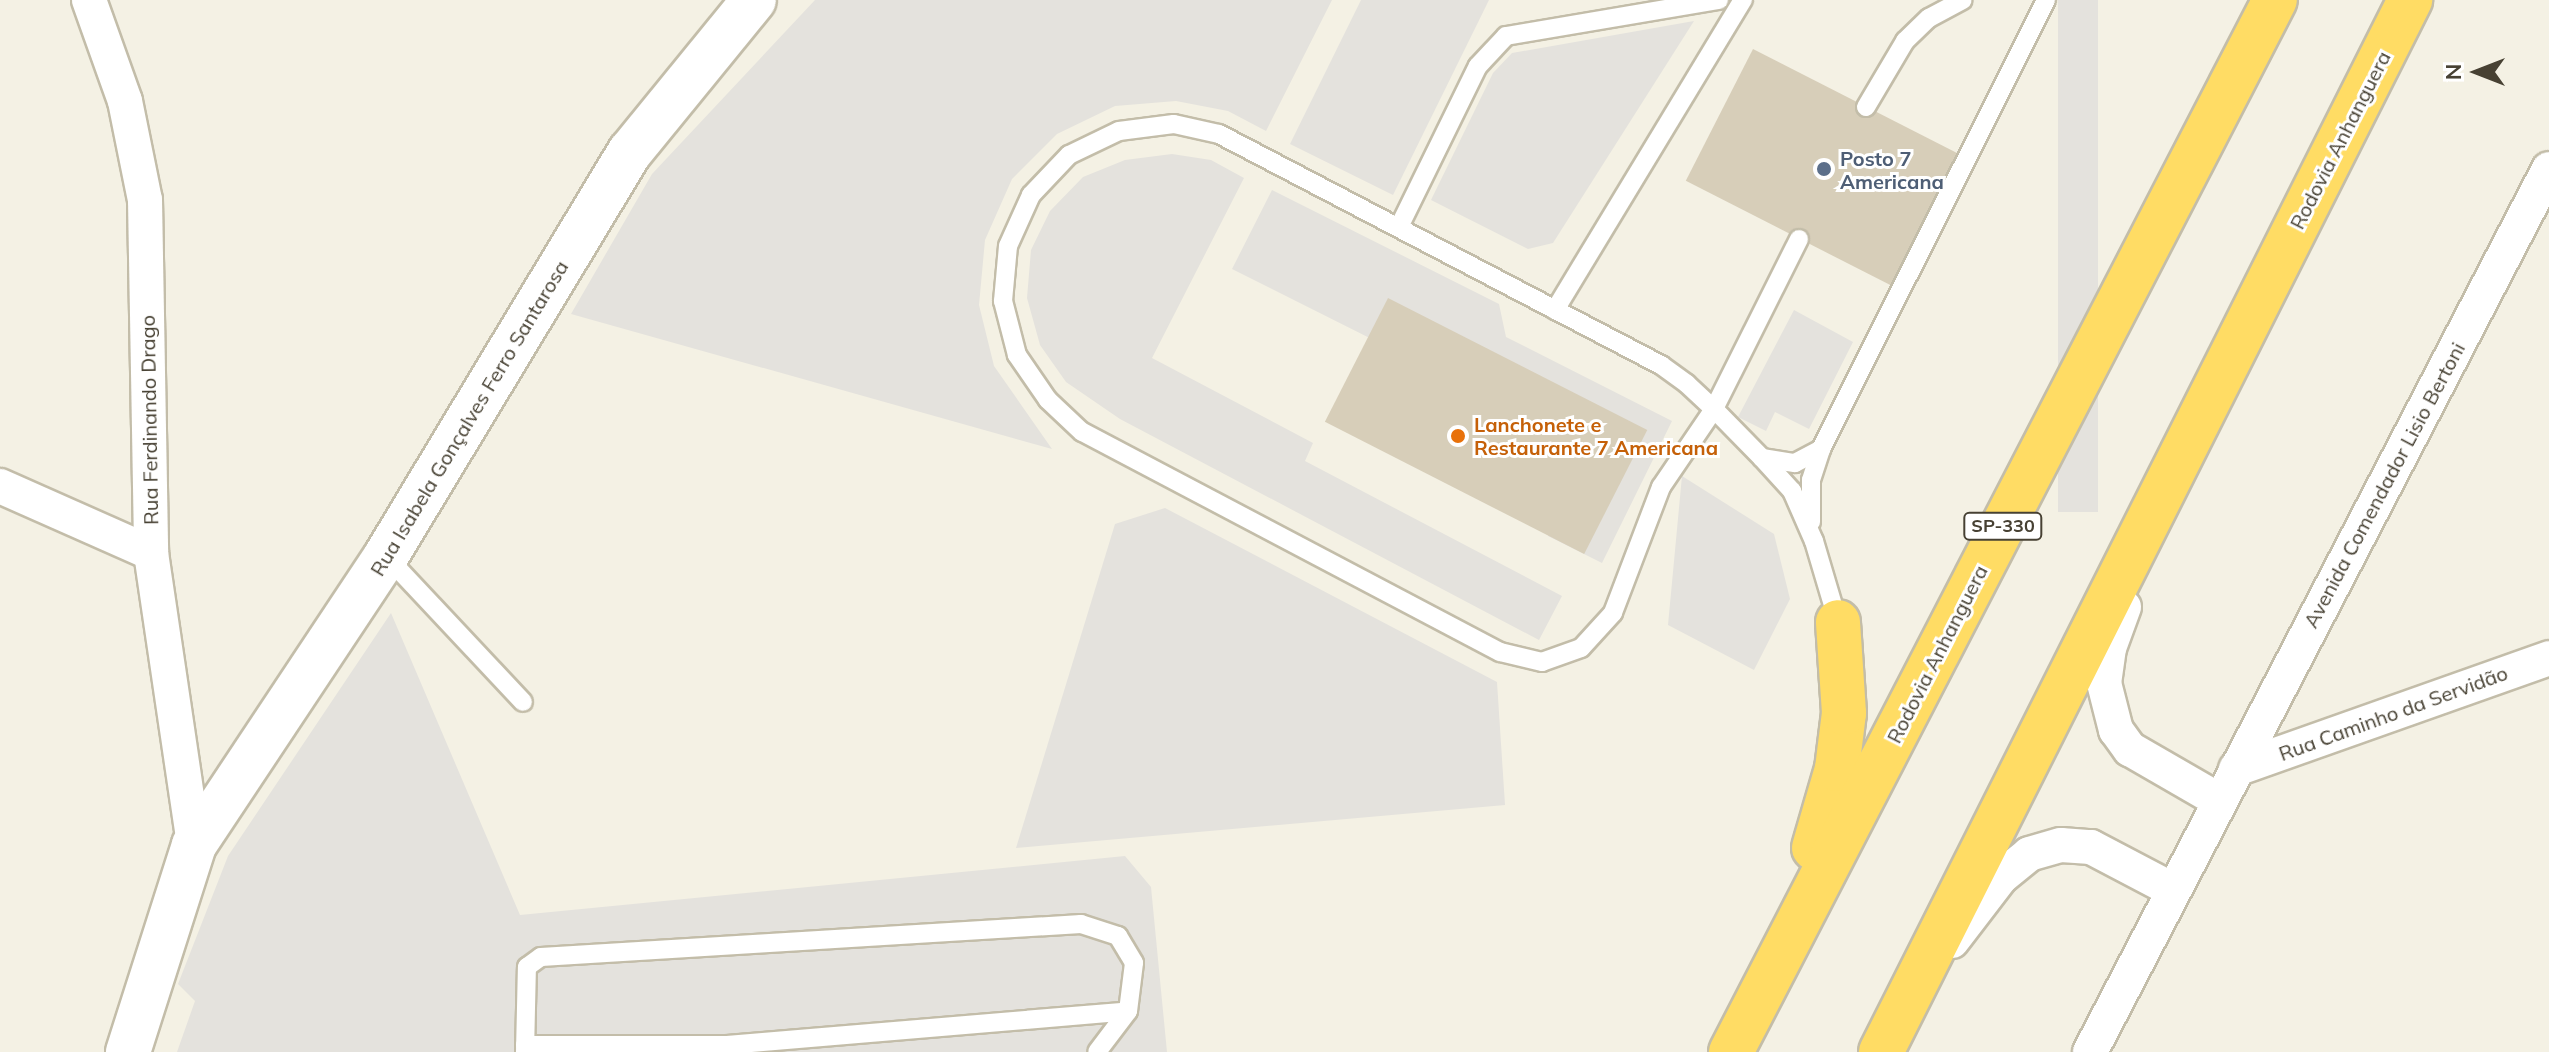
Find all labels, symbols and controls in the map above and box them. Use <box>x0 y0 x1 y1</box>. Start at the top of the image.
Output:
north arrow <box>2437 32 2517 112</box>
street label: Rodovia Anhanguera <box>2285 47 2395 233</box>
text: N <box>2439 64 2467 80</box>
place label: Posto 7 Americana <box>1840 146 1944 193</box>
marker: Posto 7 Americana <box>1815 160 1833 178</box>
street label: Rua Isabela Gonçalves Ferro Santarosa <box>365 256 573 580</box>
street label: Rua Ferdinando Drago <box>135 315 163 525</box>
street label: Avenida Comendador Lisio Bertoni <box>2298 338 2470 632</box>
place label: Lanchonete e Restaurante 7 Americana <box>1474 412 1718 459</box>
marker: Lanchonete e Restaurante 7 Americana <box>1449 427 1467 445</box>
road number: SP-330 <box>1963 512 2043 540</box>
street label: Rodovia Anhanguera <box>1882 561 1992 747</box>
street label: Rua Caminho da Servidão <box>2275 660 2511 766</box>

